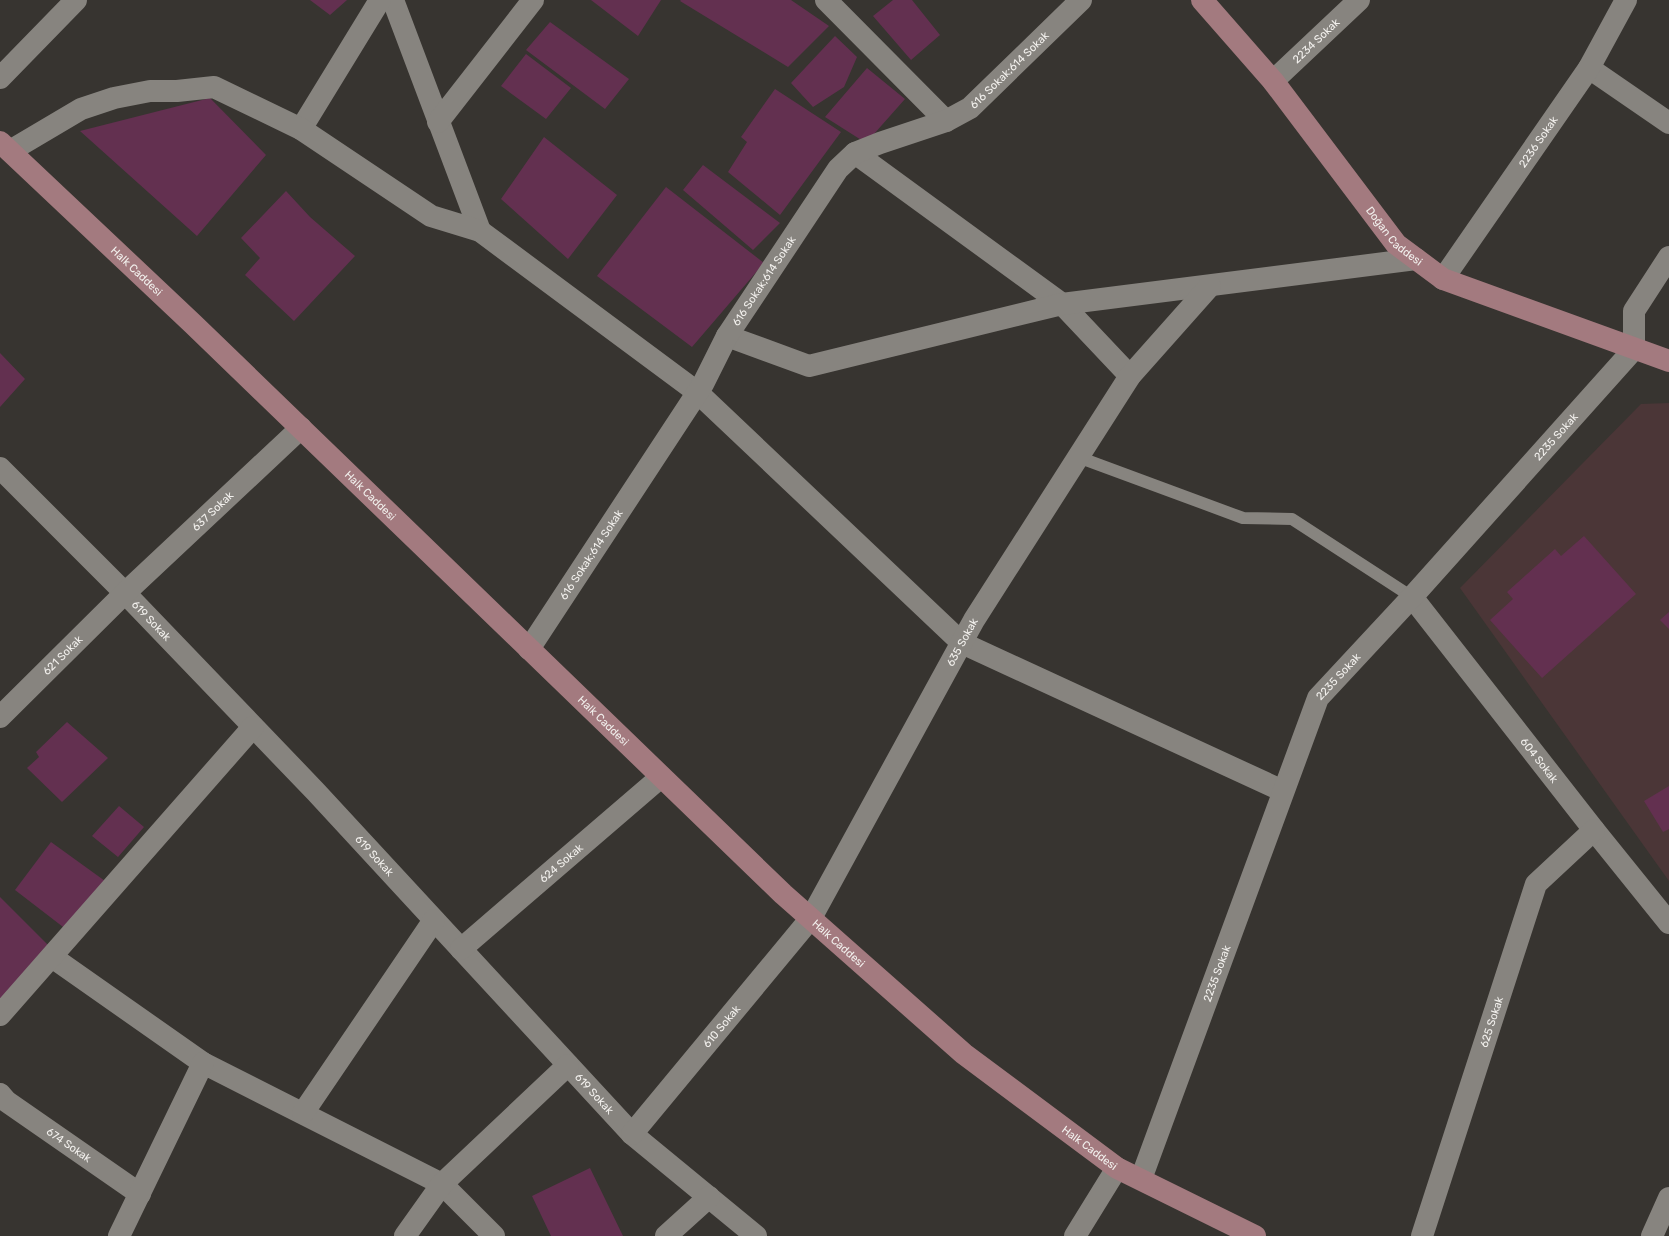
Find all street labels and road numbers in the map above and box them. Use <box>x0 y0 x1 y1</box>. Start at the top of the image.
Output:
street label: 2234 Sokak <box>1290 16 1343 66</box>
street label: 616 Sokak;614 Sokak <box>967 29 1052 112</box>
street label: 2236 Sokak <box>1516 114 1561 170</box>
street label: Doğan Caddesi <box>1363 204 1425 268</box>
street label: 616 Sokak;614 Sokak <box>730 233 799 328</box>
street label: Halk Caddesi <box>108 244 165 299</box>
street label: 2235 Sokak <box>1531 410 1581 463</box>
street label: Halk Caddesi <box>342 468 398 523</box>
street label: 637 Sokak <box>189 489 237 534</box>
street label: 616 Sokak;614 Sokak <box>557 507 626 602</box>
street label: 619 Sokak <box>129 598 174 644</box>
street label: 635 Sokak <box>944 616 981 669</box>
street label: 621 Sokak <box>40 633 86 678</box>
street label: 2235 Sokak <box>1313 650 1364 703</box>
street label: Halk Caddesi <box>575 693 631 748</box>
street label: 604 Sokak <box>1517 735 1561 786</box>
street label: 619 Sokak <box>352 833 397 879</box>
street label: 624 Sokak <box>537 841 586 886</box>
street label: Halk Caddesi <box>809 917 867 970</box>
street label: 2235 Sokak <box>1201 943 1234 1004</box>
street label: 625 Sokak <box>1477 995 1506 1049</box>
street label: 610 Sokak <box>700 1002 743 1050</box>
street label: 619 Sokak <box>572 1071 616 1117</box>
street label: Halk Caddesi <box>1059 1123 1120 1173</box>
street label: 674 Sokak <box>44 1125 94 1165</box>

